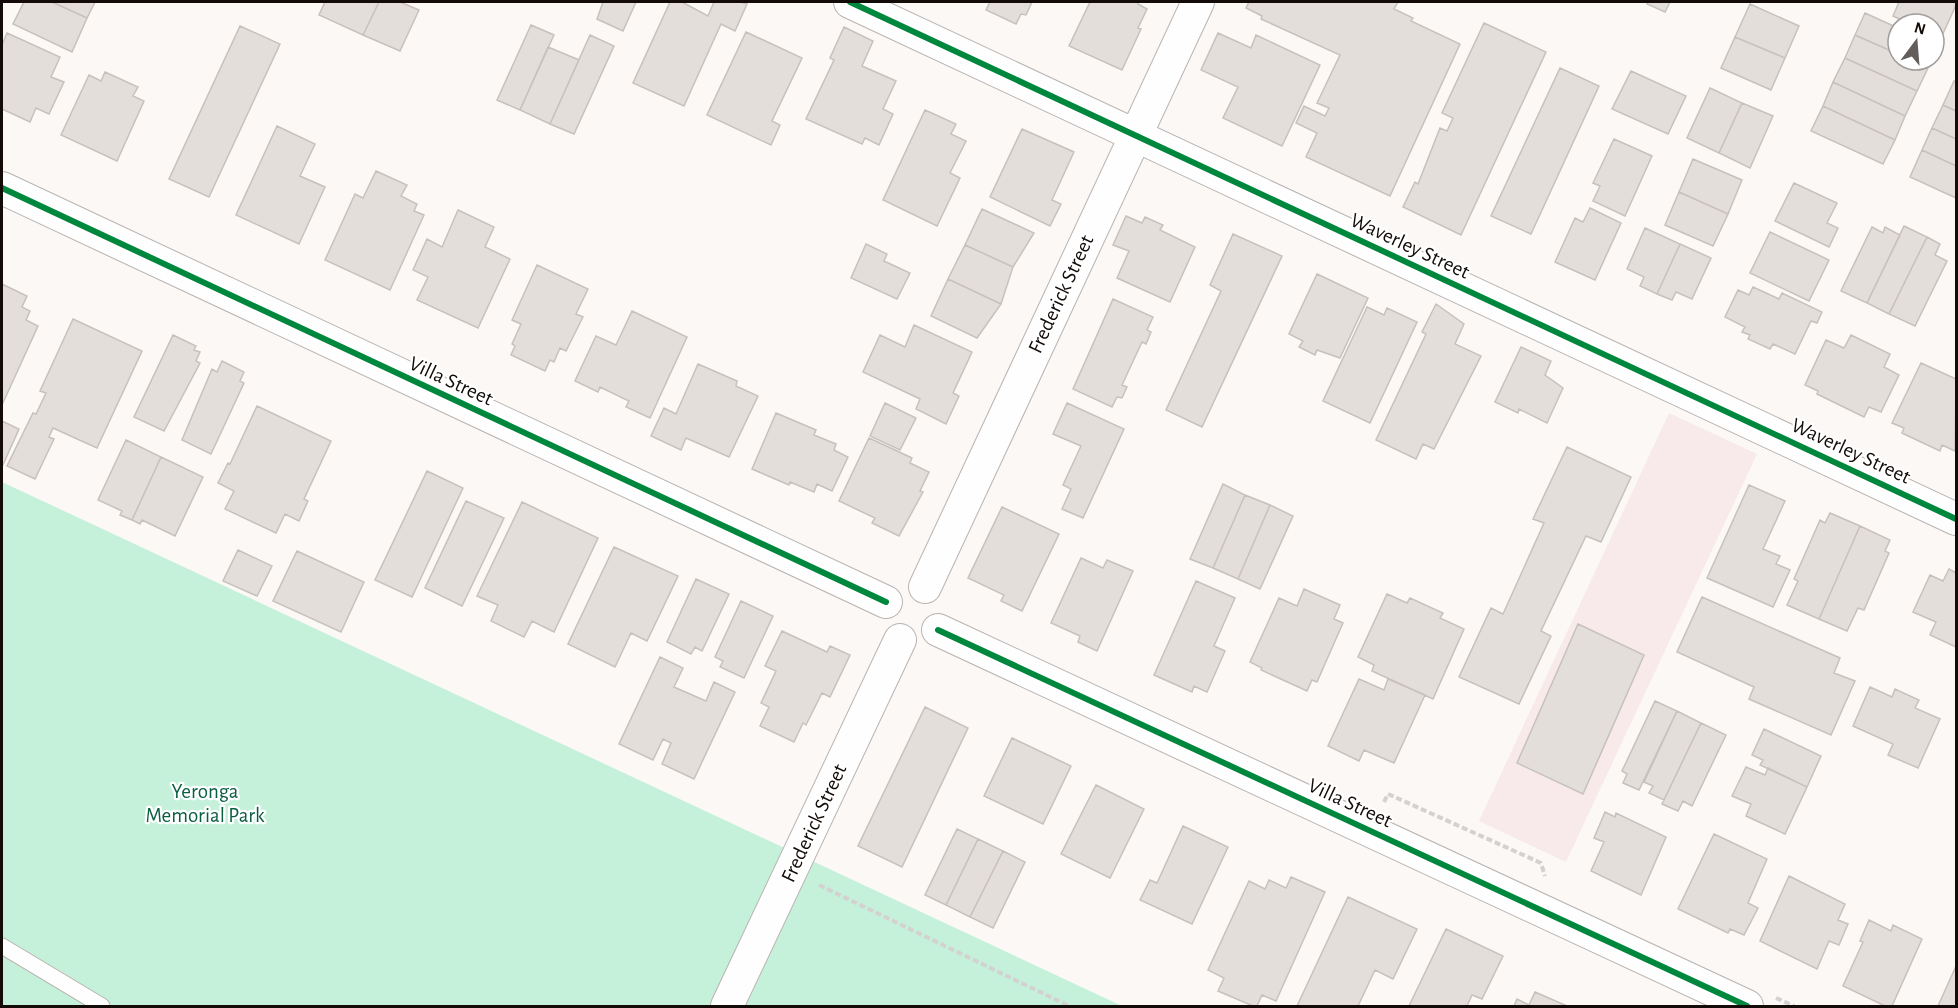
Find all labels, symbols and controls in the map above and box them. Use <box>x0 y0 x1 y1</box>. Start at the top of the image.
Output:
north arrow <box>1886 12 1946 72</box>
text: N <box>1912 19 1927 38</box>
street label: Waverley Street <box>1347 209 1473 283</box>
street label: Frederick Street <box>1024 231 1098 356</box>
street label: Villa Street <box>406 352 496 410</box>
street label: Waverley Street <box>1788 414 1914 488</box>
street label: Frederick Street <box>777 760 851 885</box>
street label: Villa Street <box>1305 774 1395 832</box>
park label: Yeronga Memorial Park <box>145 781 265 826</box>

